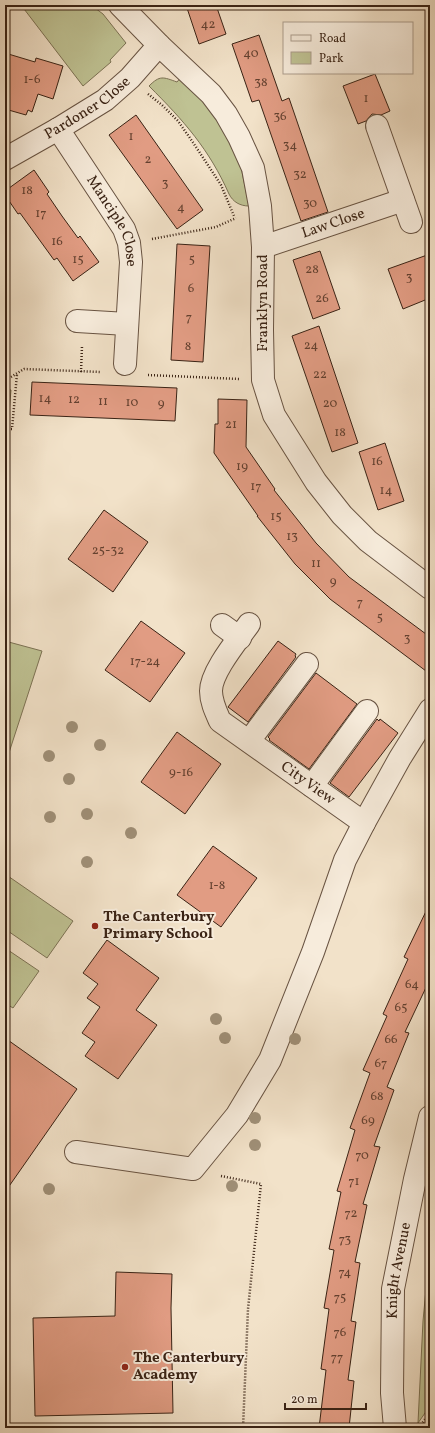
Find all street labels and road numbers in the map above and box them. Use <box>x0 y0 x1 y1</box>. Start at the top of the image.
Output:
street label: Pardoner Close <box>41 72 135 145</box>
street label: Manciple Close <box>81 171 142 267</box>
street label: Law Close <box>299 203 368 244</box>
street label: Franklyn Road <box>253 254 274 352</box>
street label: City View <box>276 757 340 810</box>
street label: Knight Avenue <box>382 1221 417 1319</box>

